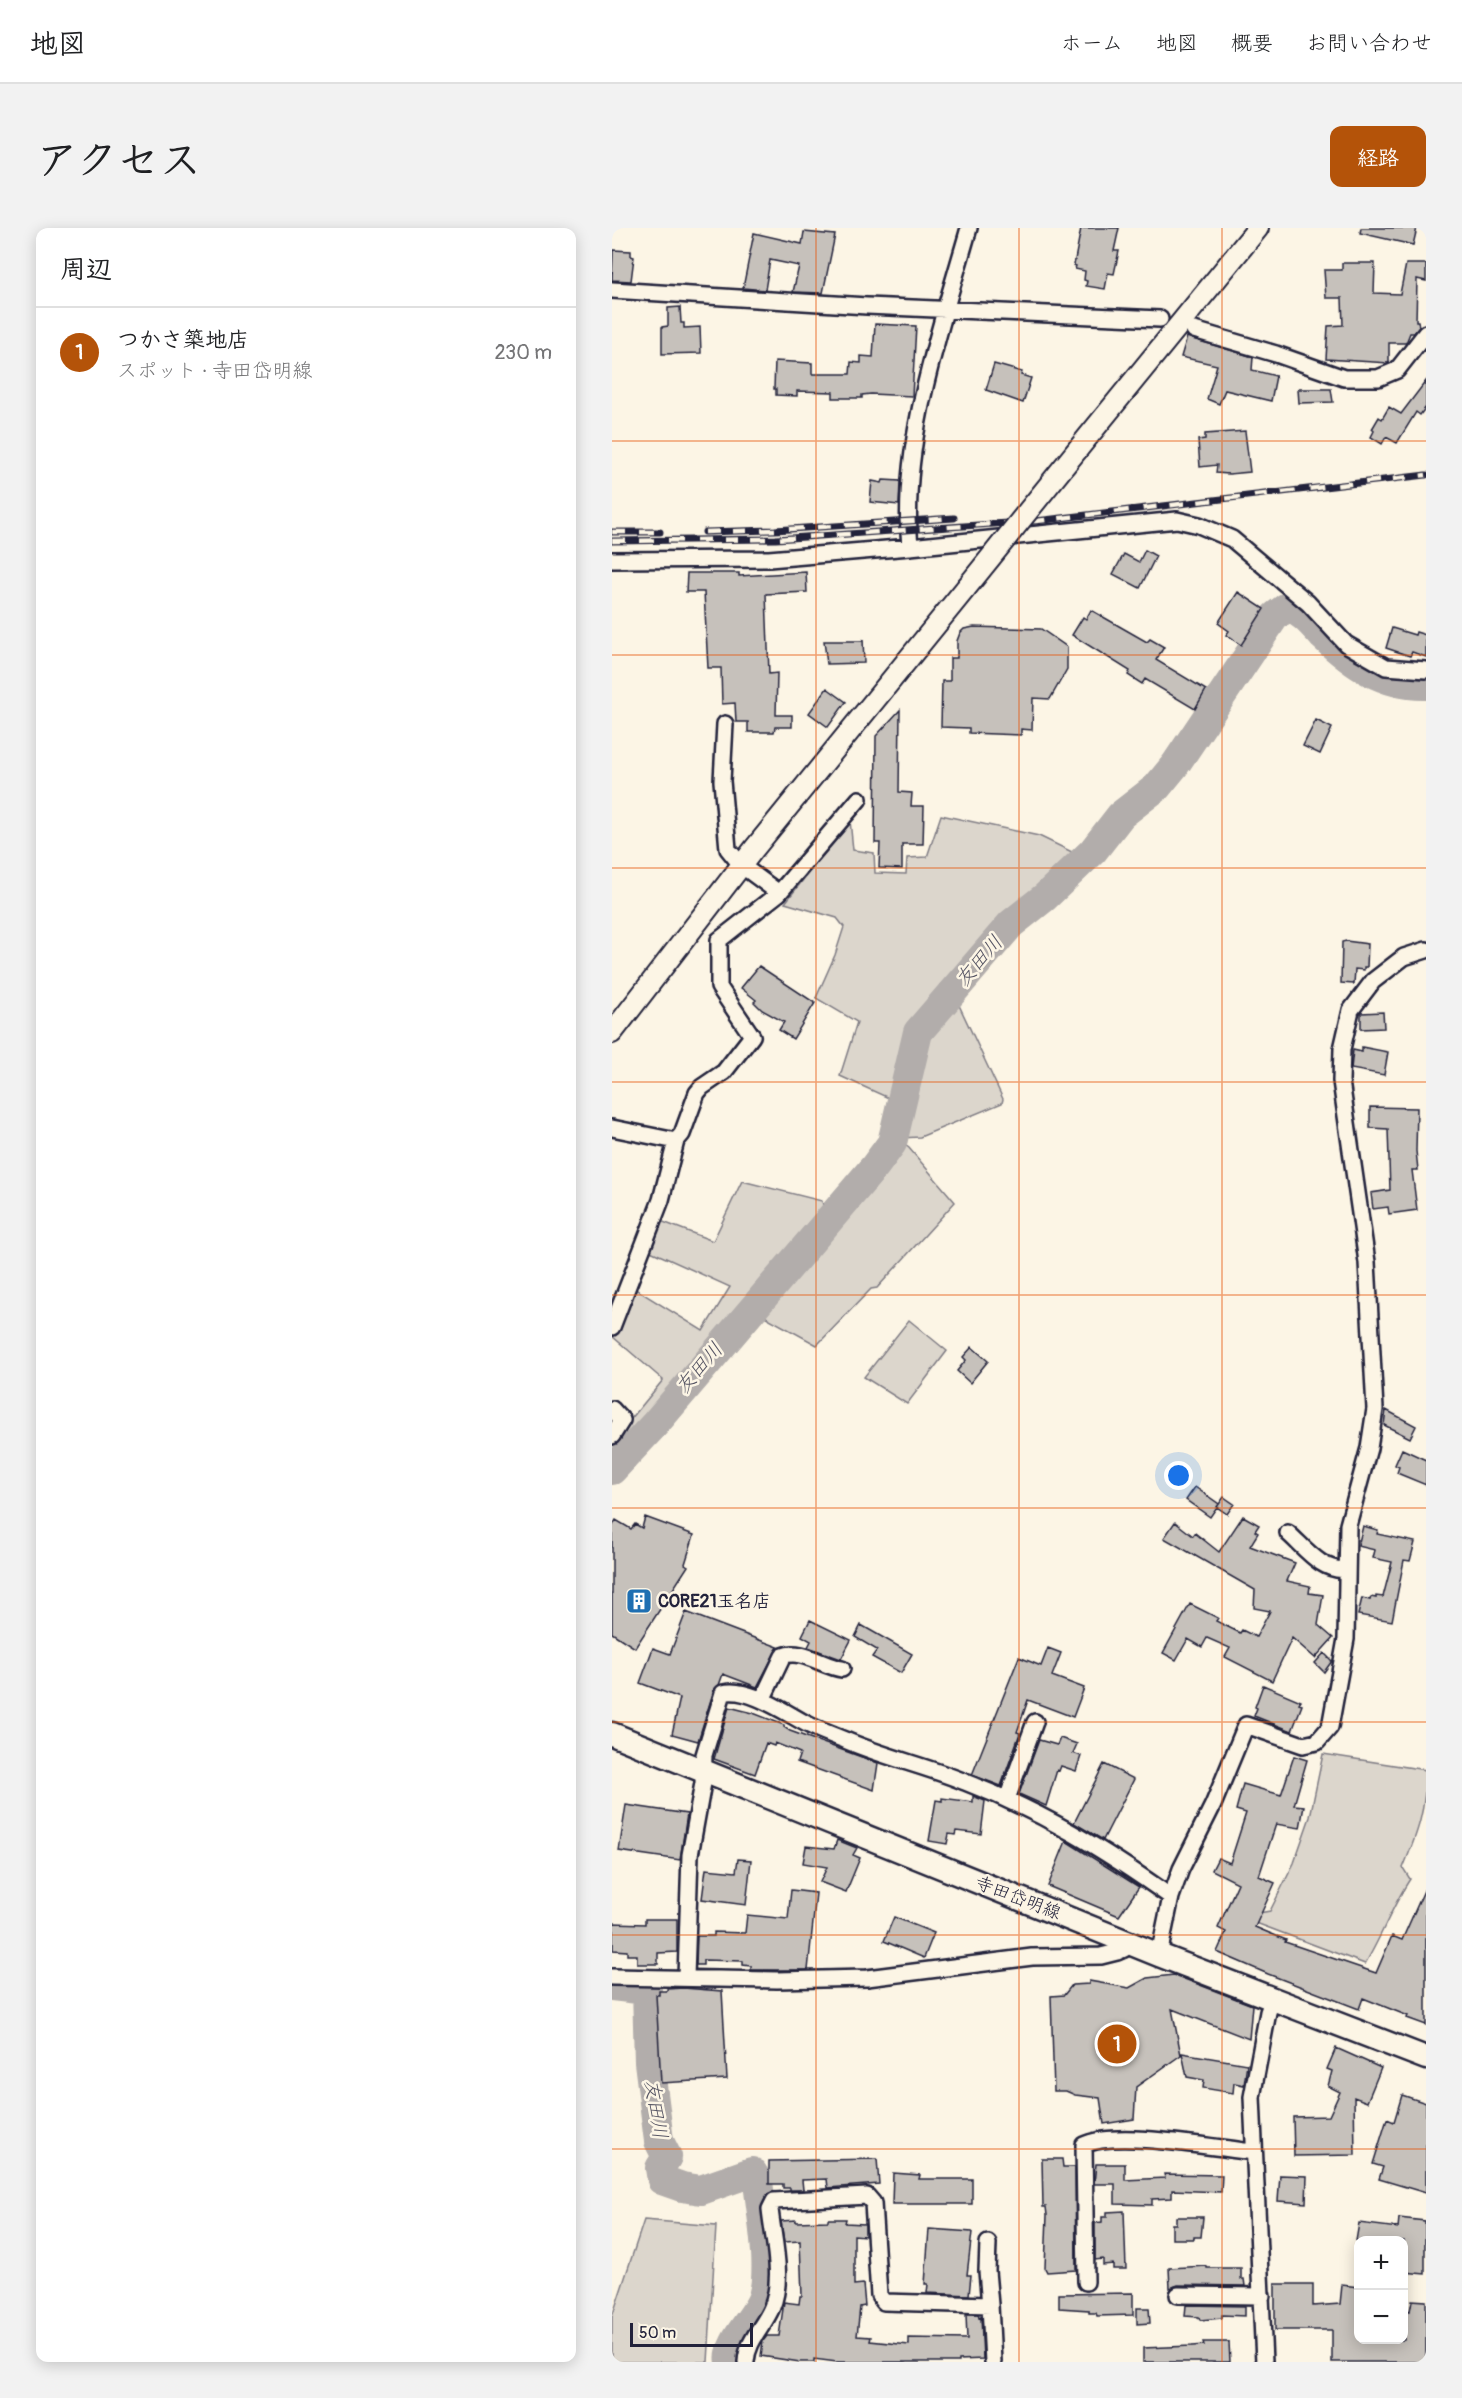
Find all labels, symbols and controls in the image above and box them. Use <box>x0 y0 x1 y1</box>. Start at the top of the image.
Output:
text: 地図 <box>30 27 86 62</box>
text: ホーム <box>1061 30 1123 57</box>
text: 地図 <box>1156 30 1198 57</box>
text: 概要 <box>1231 30 1273 57</box>
text: お問い合わせ <box>1306 30 1432 57</box>
button: 経路 <box>1330 126 1426 187</box>
text: アクセス <box>36 135 201 187</box>
text: 周辺 <box>60 254 112 286</box>
text: つかさ築地店 <box>117 326 249 354</box>
text: 1 <box>76 340 83 365</box>
text: 230 m <box>495 340 552 365</box>
text: スポット · 寺田岱明線 <box>117 358 312 383</box>
water label: 友田川 <box>950 930 1008 992</box>
water label: 友田川 <box>670 1337 728 1399</box>
your location <box>1164 1461 1193 1490</box>
building icon: CORE21玉名店 <box>624 1586 654 1616</box>
place label: CORE21玉名店 <box>658 1590 771 1613</box>
street label: 寺田岱明線 <box>972 1871 1064 1925</box>
pin: 1 <box>1098 2022 1136 2066</box>
water label: 友田川 <box>639 2077 673 2141</box>
map controls <box>1354 2236 1408 2344</box>
button: + <box>1354 2236 1408 2290</box>
button: − <box>1354 2290 1408 2344</box>
scale bar <box>630 2320 753 2348</box>
text: 50 m <box>639 2323 676 2343</box>

